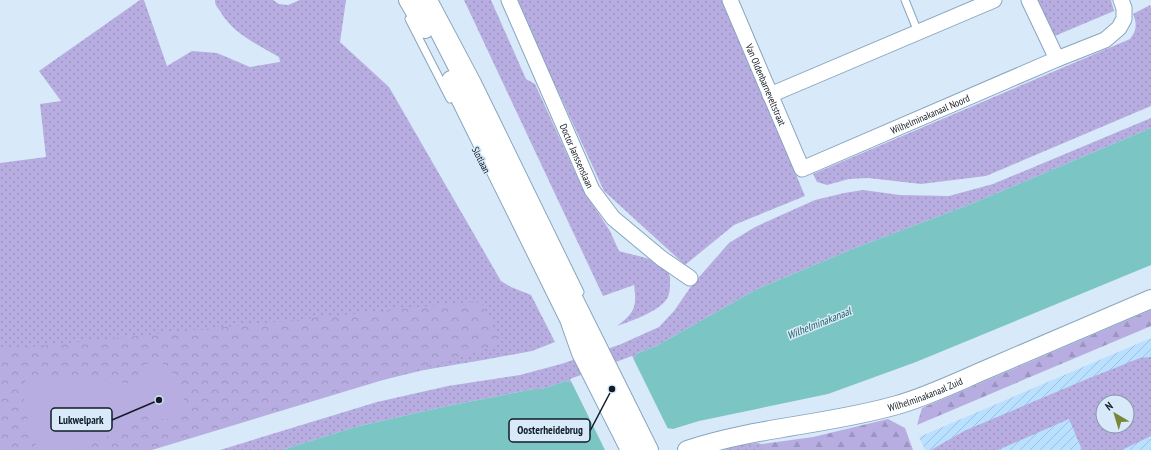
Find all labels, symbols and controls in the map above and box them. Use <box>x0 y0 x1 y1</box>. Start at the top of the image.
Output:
street label: Van Oldenbarneveltstraat <box>743 41 789 128</box>
street label: Wilhelminakanaal Noord <box>888 91 972 137</box>
street label: Doctor Janssenslaan <box>557 121 597 190</box>
street label: Slotlaan <box>469 144 493 176</box>
water label: Wilhelminakanaal <box>785 303 854 342</box>
street label: Wilhelminakanaal Zuid <box>886 374 965 414</box>
north arrow <box>1095 394 1135 434</box>
text: N <box>1102 399 1116 413</box>
callout: Lukwelpark <box>51 408 112 431</box>
text: Lukwelpark <box>58 413 104 427</box>
callout: Oosterheidebrug <box>509 419 590 442</box>
text: Oosterheidebrug <box>517 423 583 437</box>

